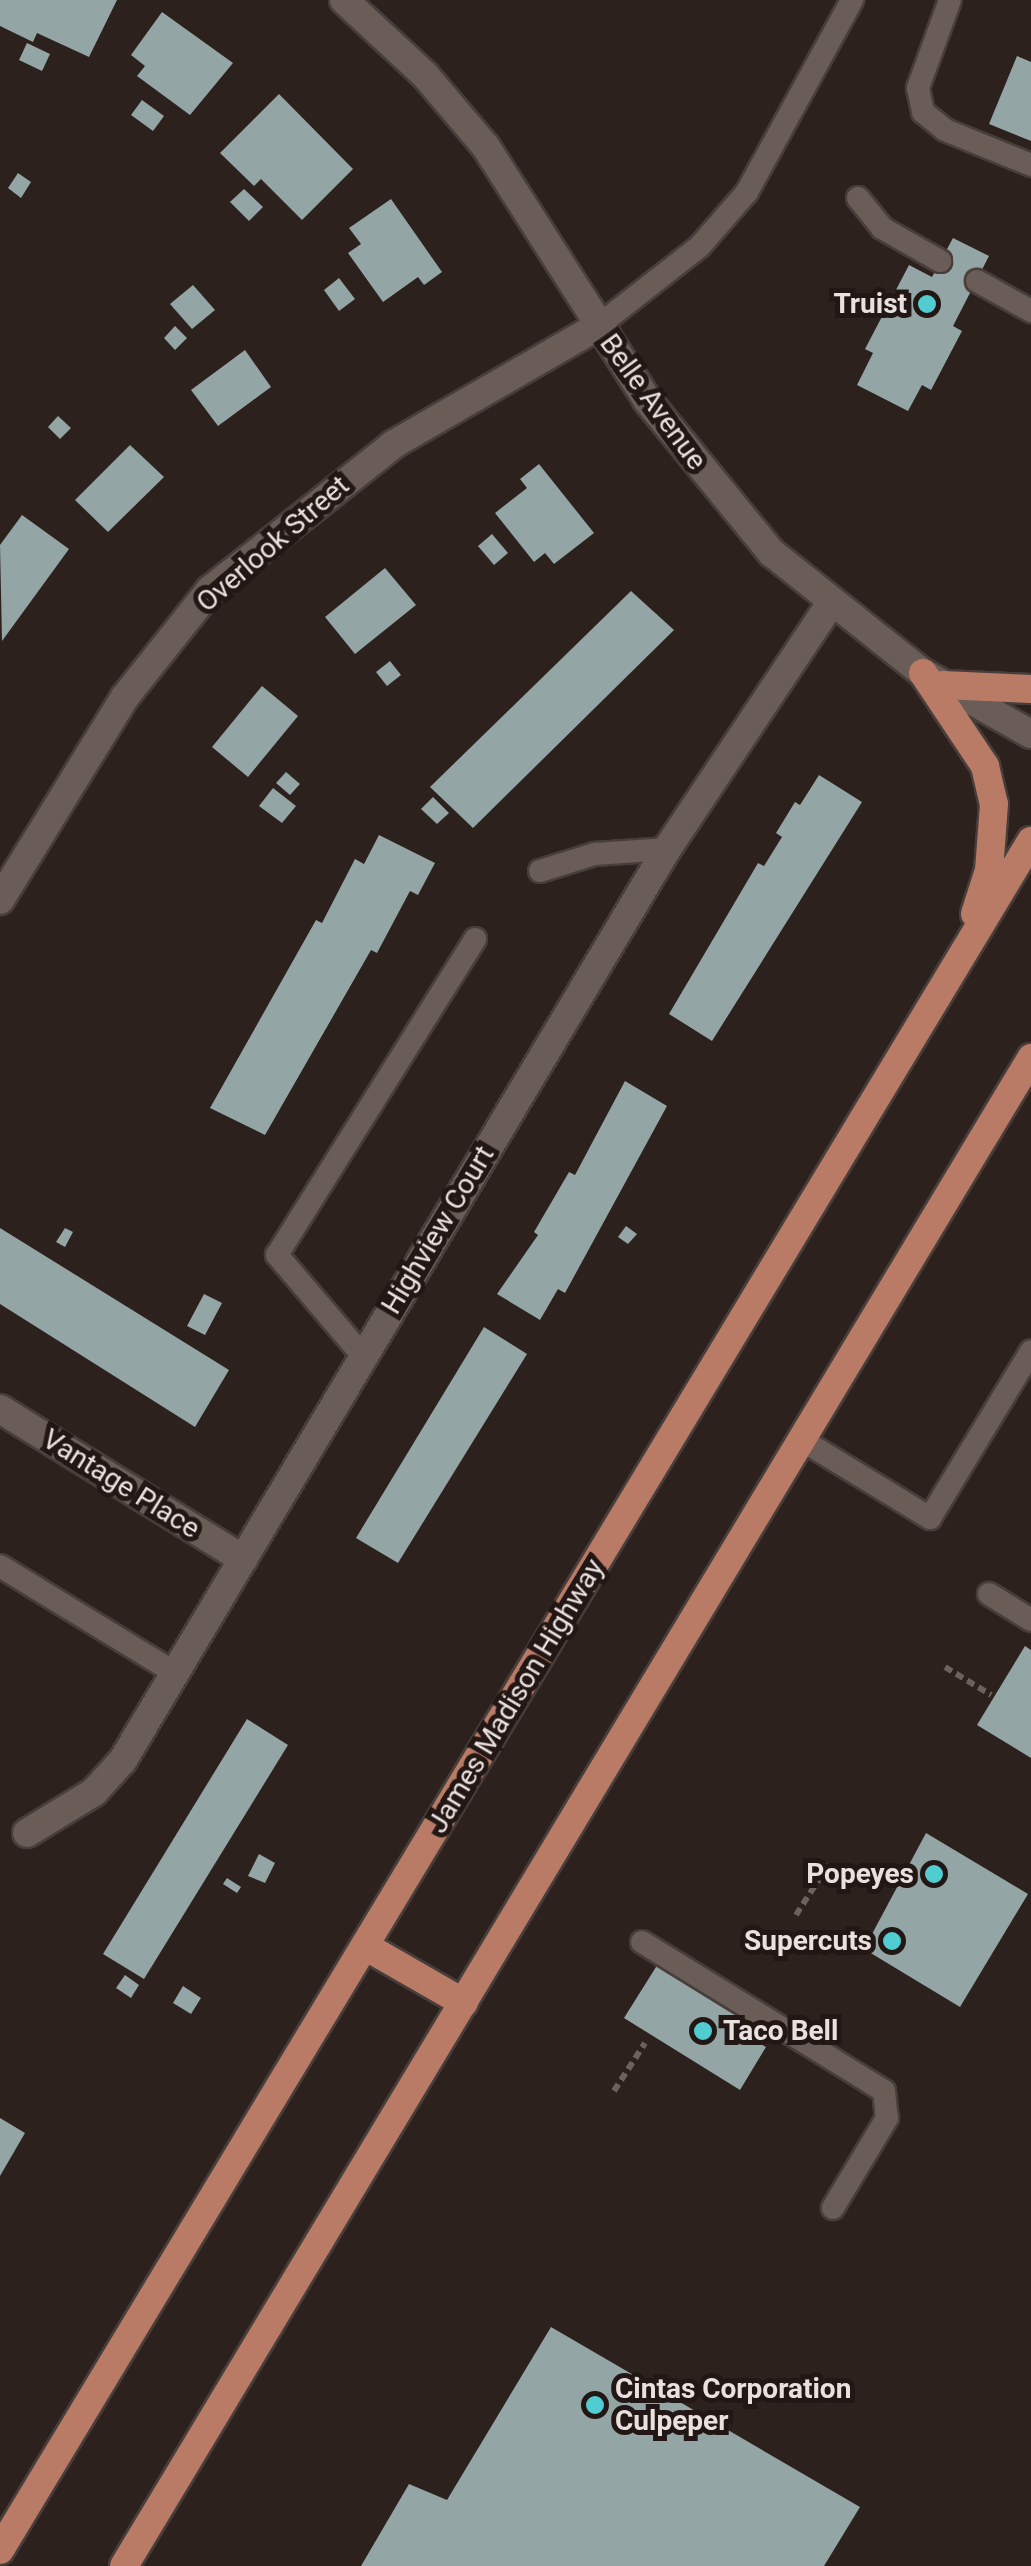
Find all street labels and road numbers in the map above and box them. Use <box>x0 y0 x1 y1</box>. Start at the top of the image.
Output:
street label: Belle Avenue <box>593 328 713 476</box>
street label: Overlook Street <box>190 469 356 619</box>
street label: Highview Court <box>375 1140 501 1320</box>
street label: Vantage Place <box>36 1422 206 1546</box>
street label: James Madison Highway <box>421 1553 611 1839</box>

